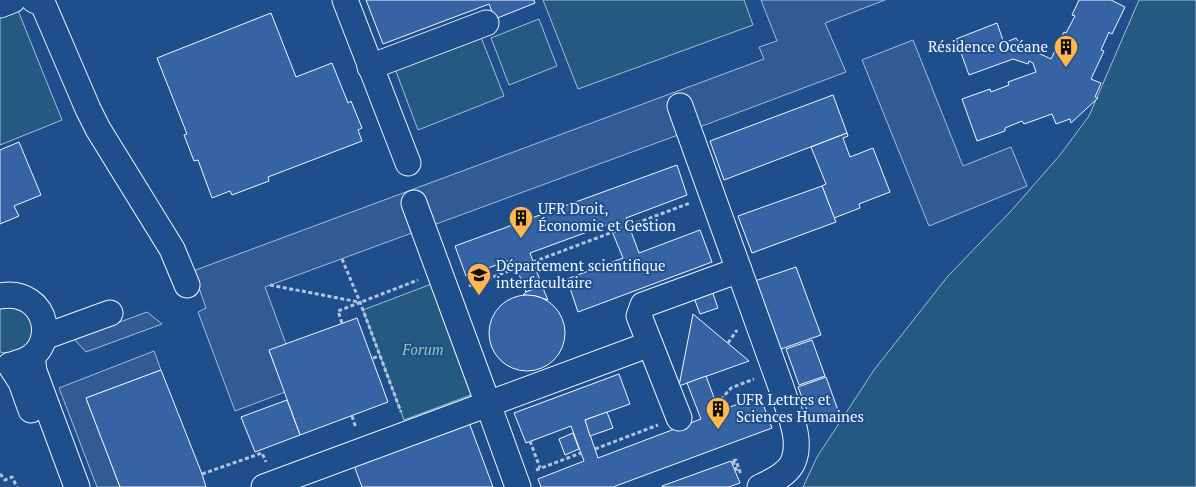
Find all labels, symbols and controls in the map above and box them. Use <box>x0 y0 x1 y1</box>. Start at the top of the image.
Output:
building icon: Résidence Océane <box>1053 34 1079 68</box>
place label: Résidence Océane <box>928 36 1048 56</box>
place label: UFR Droit, Économie et Gestion <box>538 198 676 235</box>
building icon: UFR Droit, Économie et Gestion <box>508 205 534 239</box>
place label: Département scientifique interfacultaire <box>496 255 666 292</box>
school or university icon: Département scientifique interfacultaire <box>466 262 492 296</box>
park label: Forum <box>401 339 444 359</box>
place label: UFR Lettres et Sciences Humaines <box>736 389 864 426</box>
building icon: UFR Lettres et Sciences Humaines <box>705 396 731 430</box>

